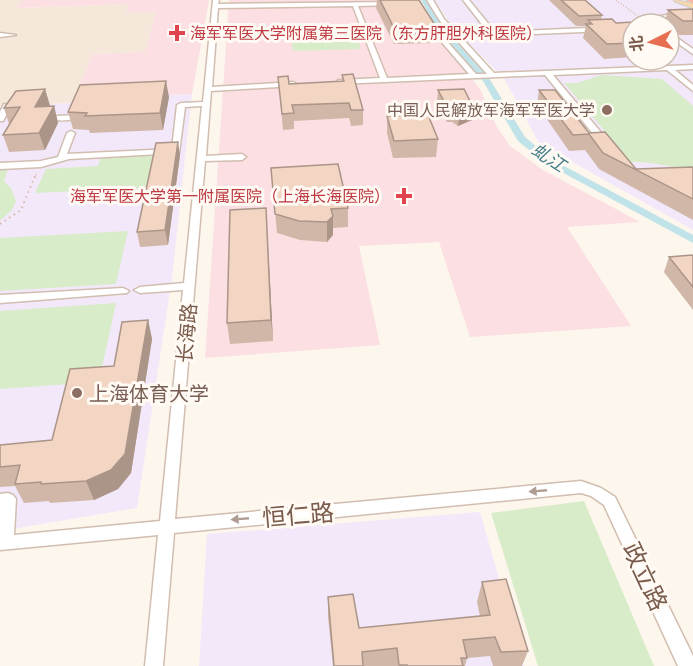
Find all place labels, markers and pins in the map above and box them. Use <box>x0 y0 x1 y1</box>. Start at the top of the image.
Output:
place label: 海军军医大学附属第三医院（东方肝胆外科医院） <box>190 23 542 43</box>
marker: 海军军医大学附属第三医院（东方肝胆外科医院） <box>168 24 186 42</box>
place label: 中国人民解放军海军军医大学 <box>387 100 595 120</box>
marker: 中国人民解放军海军军医大学 <box>600 103 614 117</box>
place label: 海军军医大学第一附属医院（上海长海医院） <box>70 186 390 206</box>
marker: 海军军医大学第一附属医院（上海长海医院） <box>395 187 413 205</box>
place label: 上海体育大学 <box>89 381 209 405</box>
marker: 上海体育大学 <box>70 386 84 400</box>

